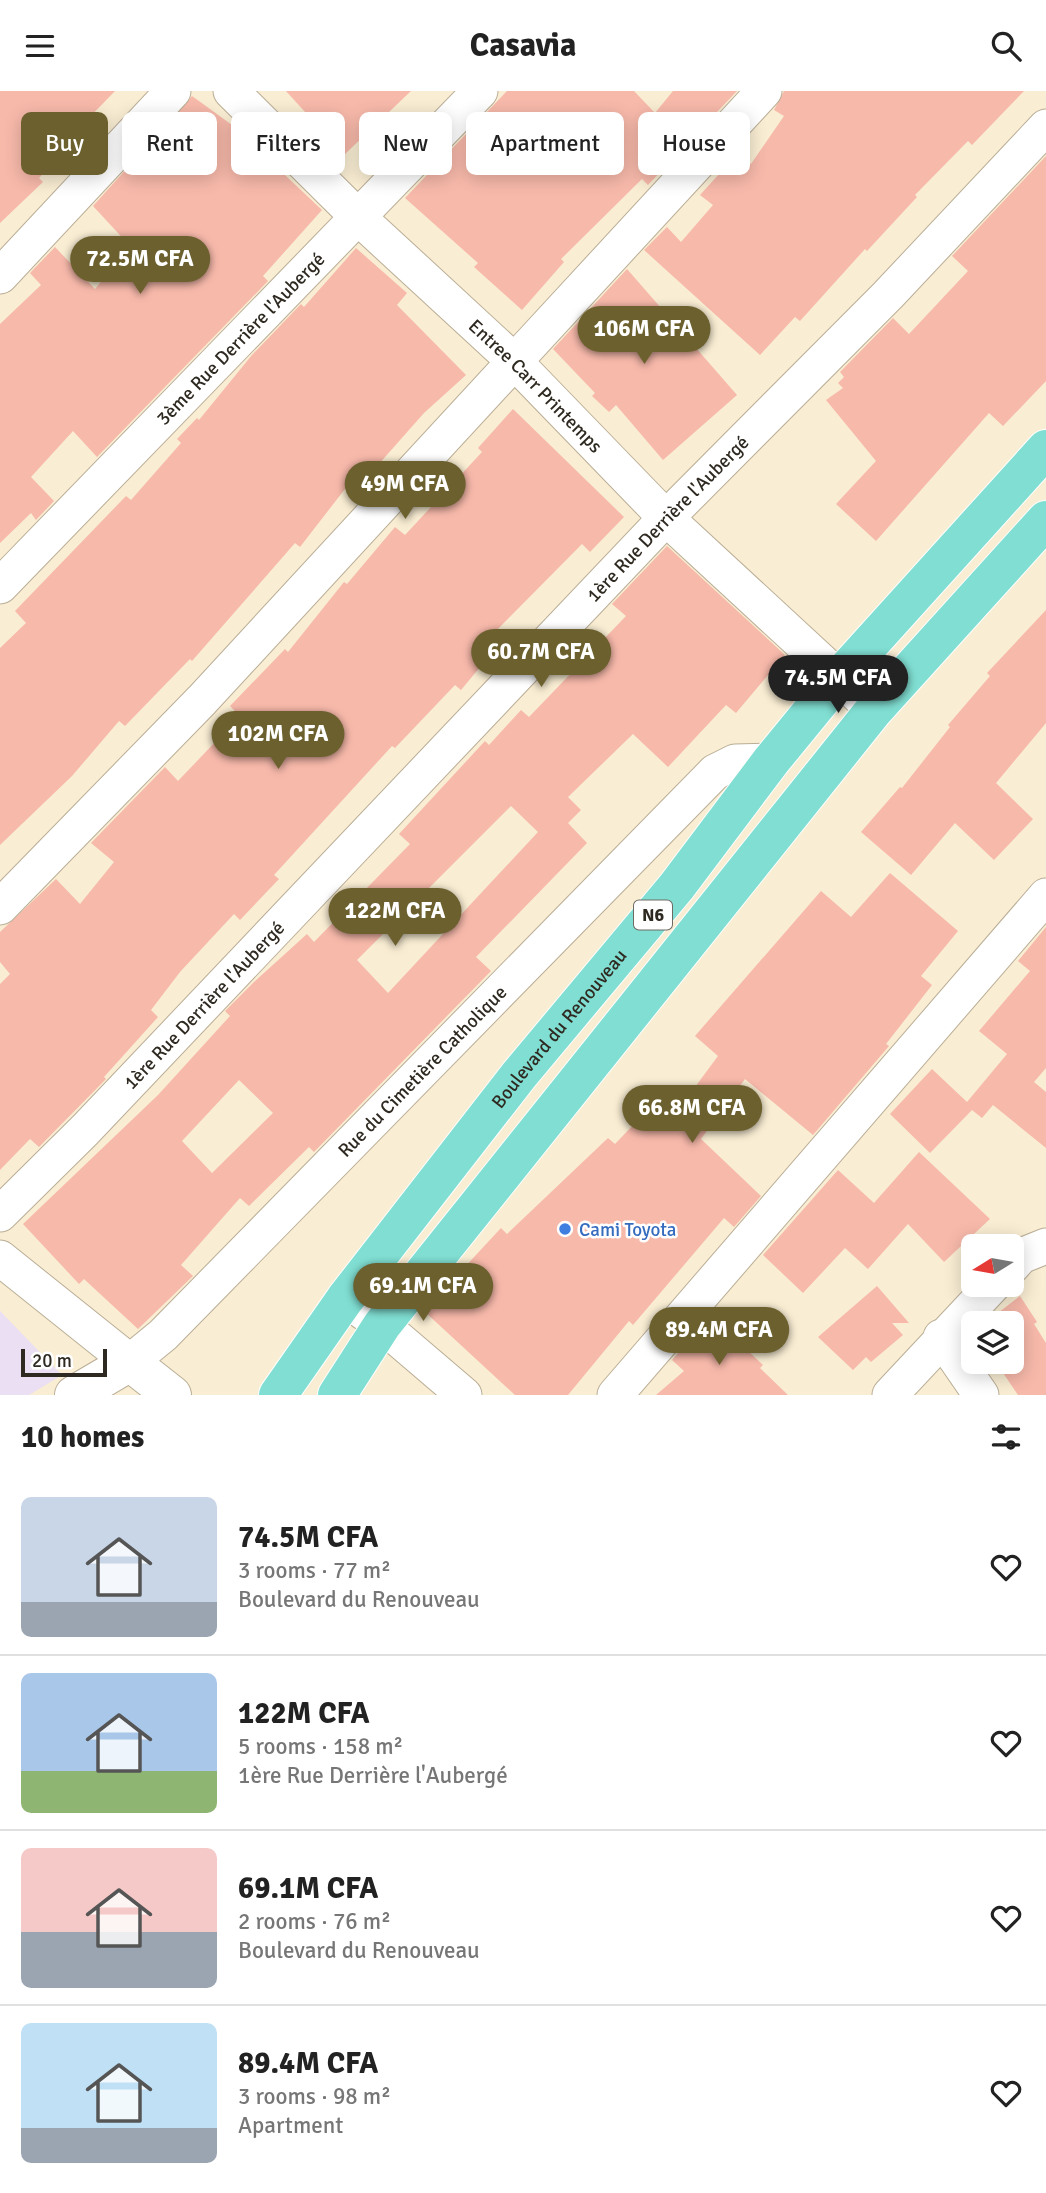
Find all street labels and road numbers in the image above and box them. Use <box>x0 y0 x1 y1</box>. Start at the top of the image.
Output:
street label: 3ème Rue Derrière l'Aubergé <box>152 248 330 430</box>
street label: Entree Carr Printemps <box>463 314 607 458</box>
street label: 1ère Rue Derrière l'Aubergé <box>582 431 754 607</box>
road number: N6 <box>634 901 672 929</box>
street label: 1ère Rue Derrière l'Aubergé <box>119 916 290 1095</box>
street label: Boulevard du Renouveau <box>487 944 632 1113</box>
street label: Rue du Cimetière Catholique <box>333 981 512 1163</box>

